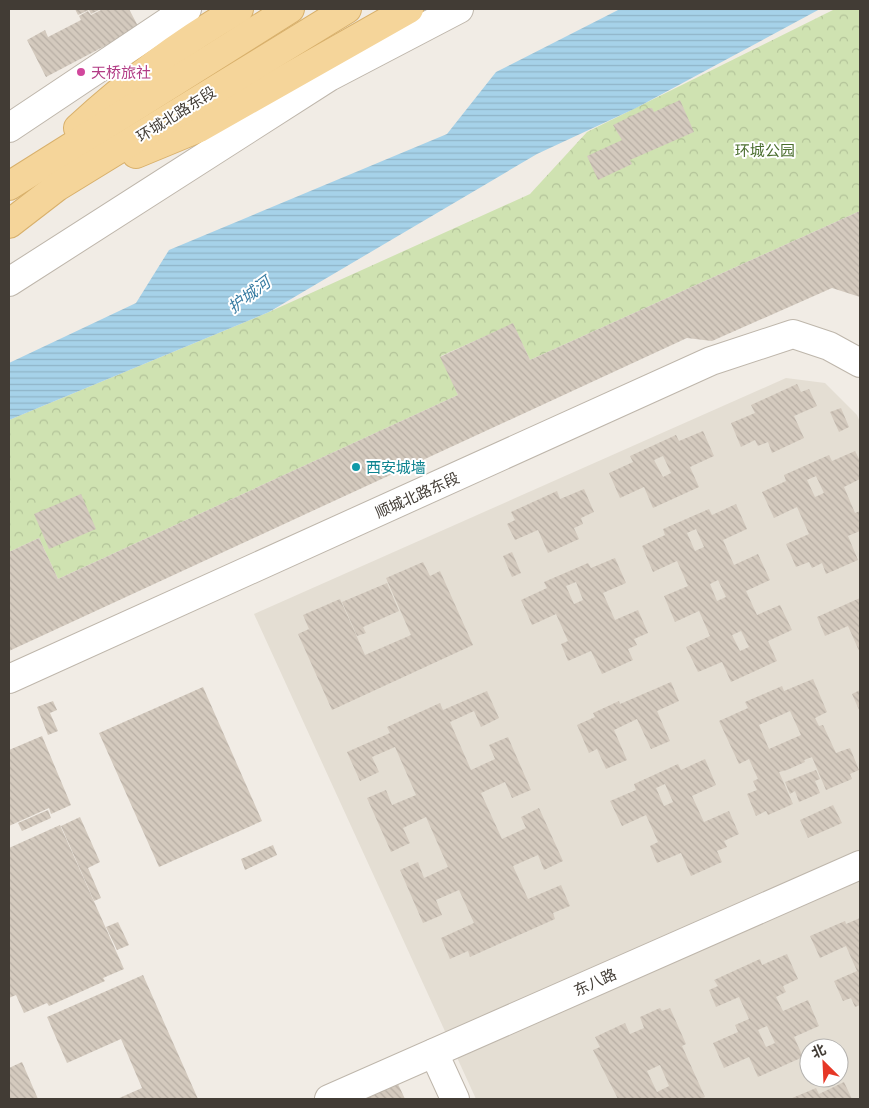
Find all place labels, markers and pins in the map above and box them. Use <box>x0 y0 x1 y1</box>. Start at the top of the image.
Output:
place label: 天桥旅社 <box>91 64 151 81</box>
marker: 天桥旅社 <box>75 66 87 78</box>
place label: 西安城墙 <box>366 459 426 476</box>
marker: 西安城墙 <box>350 461 362 473</box>

